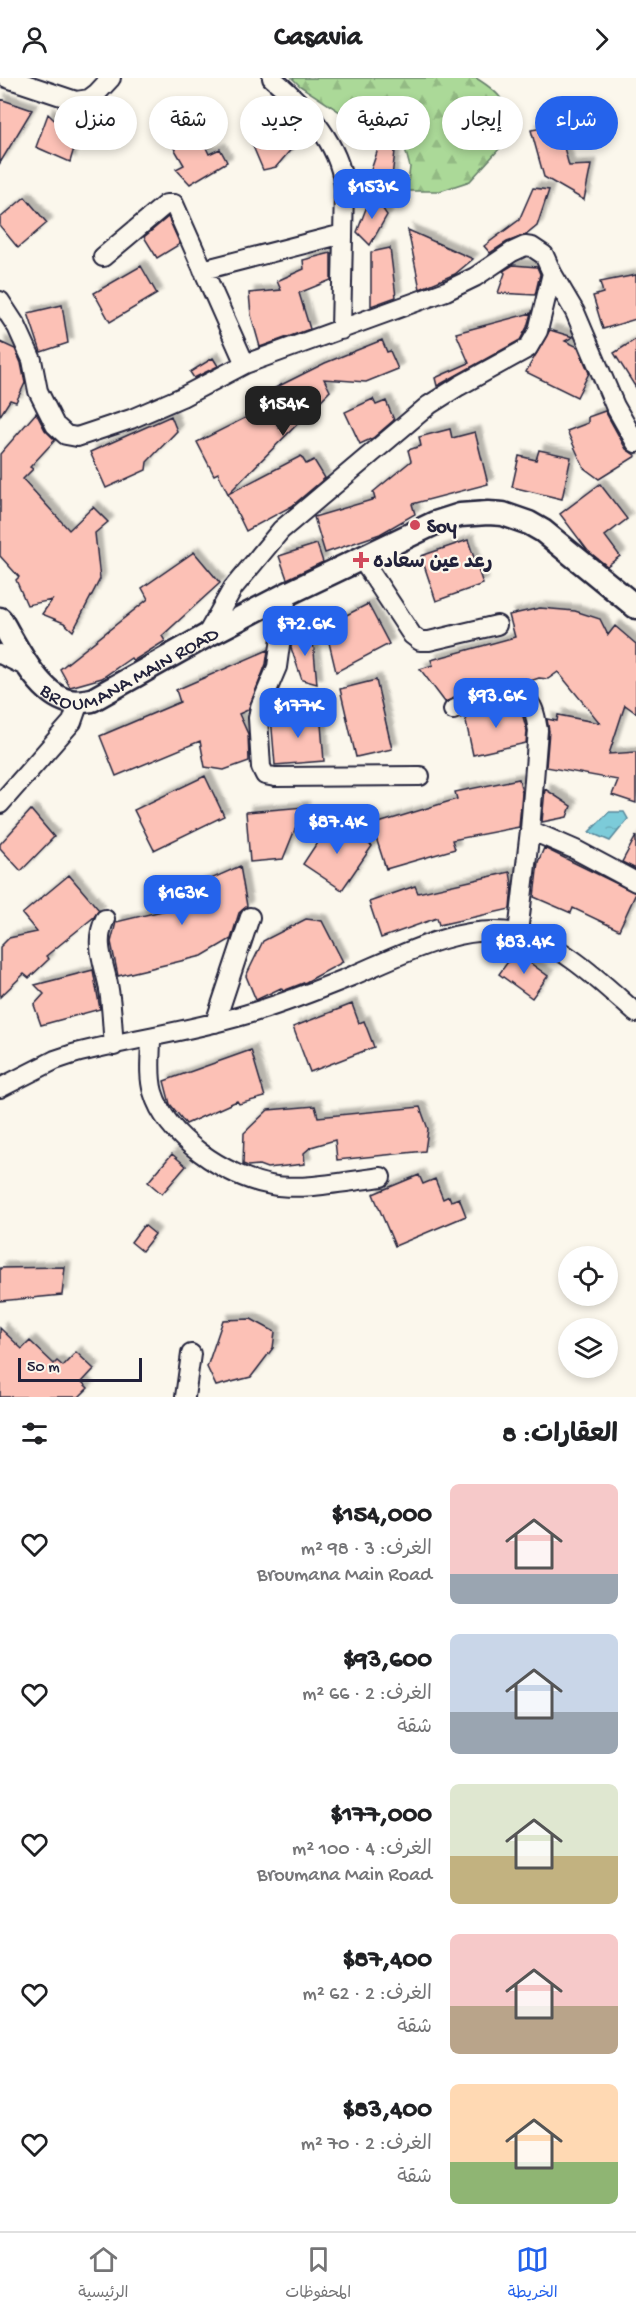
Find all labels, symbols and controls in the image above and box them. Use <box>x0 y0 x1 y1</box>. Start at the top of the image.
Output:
icon: person <box>18 23 51 56</box>
text: Casavia <box>274 23 362 55</box>
icon: forward <box>585 23 618 56</box>
chip: منزل <box>54 96 137 150</box>
chip: شقة <box>149 96 228 150</box>
chip: جديد <box>240 96 324 150</box>
chip: تصفية <box>336 96 430 150</box>
chip: إيجار <box>442 96 523 150</box>
chip: شراء <box>535 96 618 150</box>
pin: $153K <box>330 169 414 220</box>
text: $153K <box>348 177 396 200</box>
pin: $154K <box>241 386 325 437</box>
text: $154K <box>259 394 307 417</box>
place label: Soy <box>427 517 457 540</box>
marker: Soy <box>408 518 422 532</box>
place label: رعد عين سعاده <box>373 551 492 575</box>
marker: رعد عين سعاده <box>354 553 368 567</box>
pin: $72.6K <box>256 606 354 657</box>
text: $72.6K <box>277 614 333 637</box>
street label: BROUMANA MAIN ROAD <box>33 623 224 717</box>
pin: $93.6K <box>447 678 545 729</box>
text: $93.6K <box>468 686 524 709</box>
pin: $177K <box>256 688 340 739</box>
text: $177K <box>274 696 322 719</box>
pin: $87.4K <box>288 804 386 855</box>
text: $87.4K <box>308 812 366 835</box>
pin: $163K <box>140 875 224 926</box>
text: $163K <box>158 883 206 906</box>
pin: $83.4K <box>475 924 573 975</box>
text: $83.4K <box>495 932 553 955</box>
map controls <box>558 1246 618 1378</box>
button: locate <box>558 1246 618 1306</box>
button: layers <box>558 1318 618 1378</box>
scale bar <box>18 1355 142 1382</box>
text: 50 m <box>27 1359 60 1378</box>
icon: filters <box>18 1417 51 1450</box>
text: العقارات: 8 <box>502 1421 618 1452</box>
text: $154,000 <box>331 1501 432 1532</box>
icon: home <box>498 1508 570 1580</box>
icon: heart <box>18 1528 51 1561</box>
text: الغرف: 3 · 98 m² <box>301 1539 432 1562</box>
text: Broumana Main Road <box>257 1565 432 1588</box>
text: $93,600 <box>343 1646 432 1677</box>
icon: home <box>498 1658 570 1730</box>
icon: heart <box>18 1678 51 1711</box>
text: الغرف: 2 · 66 m² <box>302 1684 432 1707</box>
text: شقة <box>397 1717 432 1740</box>
text: $177,000 <box>330 1801 432 1832</box>
icon: home <box>498 1808 570 1880</box>
icon: heart <box>18 1828 51 1861</box>
text: الغرف: 4 · 100 m² <box>292 1839 432 1862</box>
text: Broumana Main Road <box>257 1865 432 1888</box>
text: $87,400 <box>343 1946 432 1977</box>
icon: home <box>498 1958 570 2030</box>
icon: heart <box>18 1978 51 2011</box>
text: الغرف: 2 · 62 m² <box>302 1984 432 2007</box>
text: شقة <box>397 2017 432 2040</box>
text: $83,400 <box>343 2096 432 2127</box>
icon: home <box>498 2108 570 2180</box>
icon: heart <box>18 2128 51 2161</box>
text: الغرف: 2 · 70 m² <box>301 2134 432 2157</box>
text: شقة <box>397 2167 432 2190</box>
tab: الرئيسية <box>78 2243 129 2306</box>
tab: المحفوظات <box>285 2243 351 2306</box>
tab: الخريطة <box>508 2243 558 2306</box>

